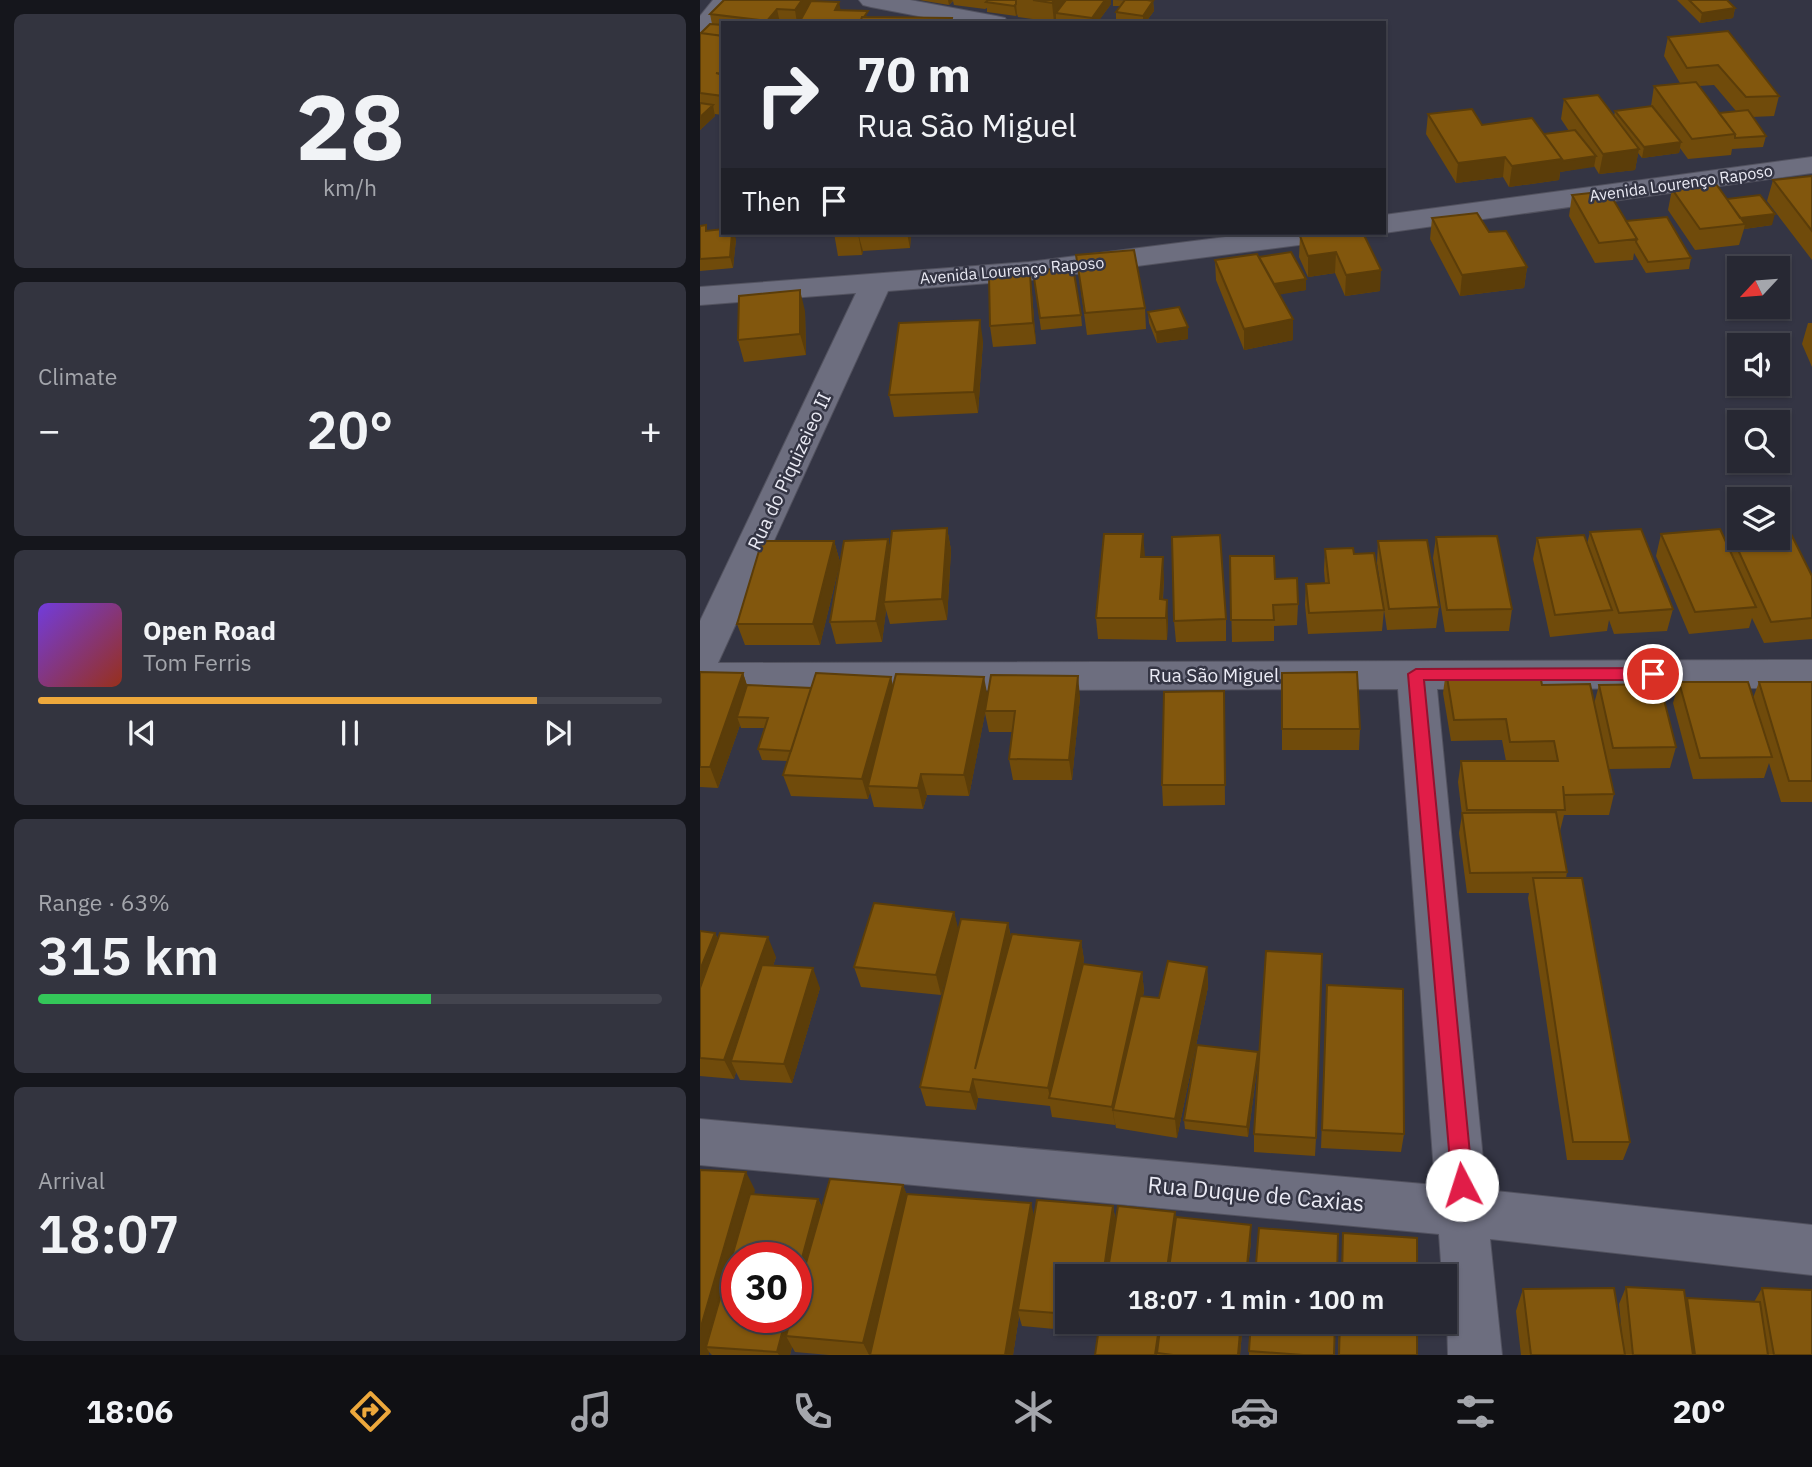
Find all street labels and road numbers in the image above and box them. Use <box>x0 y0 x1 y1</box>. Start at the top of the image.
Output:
street label: Avenida Lourenço Raposo <box>1588 160 1774 206</box>
street label: Avenida Lourenço Raposo <box>919 252 1105 288</box>
street label: Rua do Piquizeieo II <box>742 388 836 554</box>
street label: Rua São Miguel <box>1149 663 1279 687</box>
street label: Rua Duque de Caxias <box>1146 1169 1366 1217</box>

